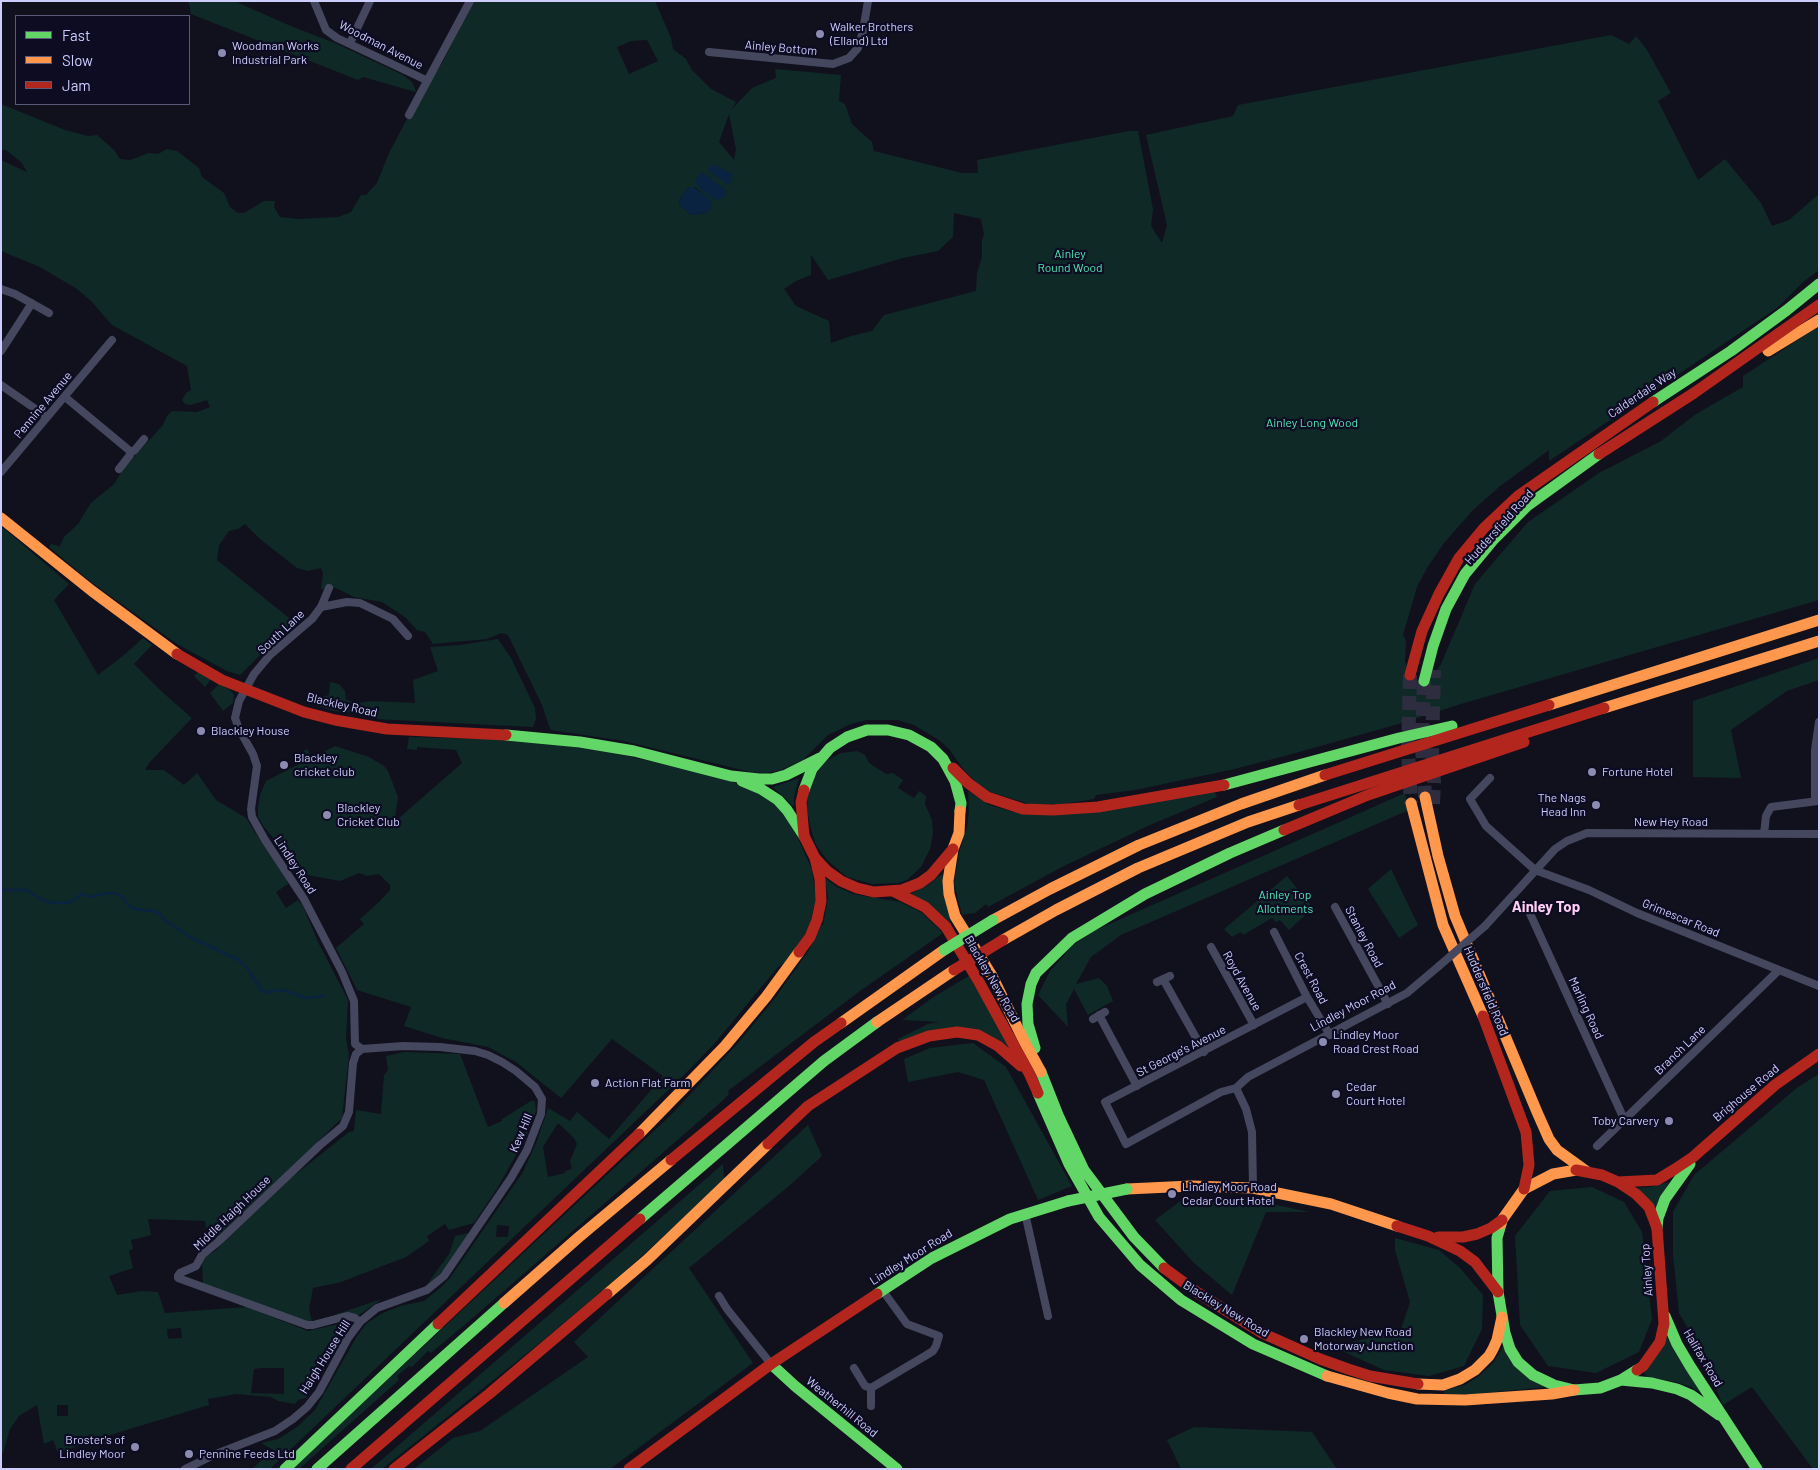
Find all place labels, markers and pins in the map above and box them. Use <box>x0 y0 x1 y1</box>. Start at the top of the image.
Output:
place label: Walker Brothers (Elland) Ltd <box>830 20 913 48</box>
marker: Walker Brothers (Elland) Ltd <box>814 28 826 40</box>
place label: Woodman Works Industrial Park <box>232 39 319 67</box>
marker: Woodman Works Industrial Park <box>216 47 228 59</box>
place label: Blackley House <box>211 724 290 738</box>
marker: Blackley House <box>195 725 207 737</box>
place label: Blackley cricket club <box>294 751 355 779</box>
marker: Blackley cricket club <box>278 759 290 771</box>
place label: Fortune Hotel <box>1602 765 1673 779</box>
marker: Fortune Hotel <box>1586 766 1598 778</box>
place label: The Nags Head Inn <box>1538 791 1586 819</box>
marker: The Nags Head Inn <box>1590 799 1602 811</box>
place label: Blackley Cricket Club <box>337 801 400 829</box>
marker: Blackley Cricket Club <box>321 809 333 821</box>
place label: Lindley Moor Road Crest Road <box>1333 1028 1419 1056</box>
marker: Lindley Moor Road Crest Road <box>1317 1036 1329 1048</box>
place label: Action Flat Farm <box>605 1076 690 1090</box>
marker: Action Flat Farm <box>589 1077 601 1089</box>
place label: Cedar Court Hotel <box>1346 1080 1405 1108</box>
marker: Cedar Court Hotel <box>1330 1088 1342 1100</box>
place label: Toby Carvery <box>1592 1114 1659 1128</box>
marker: Toby Carvery <box>1663 1115 1675 1127</box>
place label: Lindley Moor Road Cedar Court Hotel <box>1182 1180 1277 1208</box>
marker: Lindley Moor Road Cedar Court Hotel <box>1166 1188 1178 1200</box>
place label: Blackley New Road Motorway Junction <box>1314 1325 1413 1353</box>
marker: Blackley New Road Motorway Junction <box>1298 1333 1310 1345</box>
place label: Broster's of Lindley Moor <box>59 1433 125 1461</box>
marker: Broster's of Lindley Moor <box>129 1441 141 1453</box>
place label: Pennine Feeds Ltd <box>199 1447 295 1461</box>
marker: Pennine Feeds Ltd <box>183 1448 195 1460</box>

